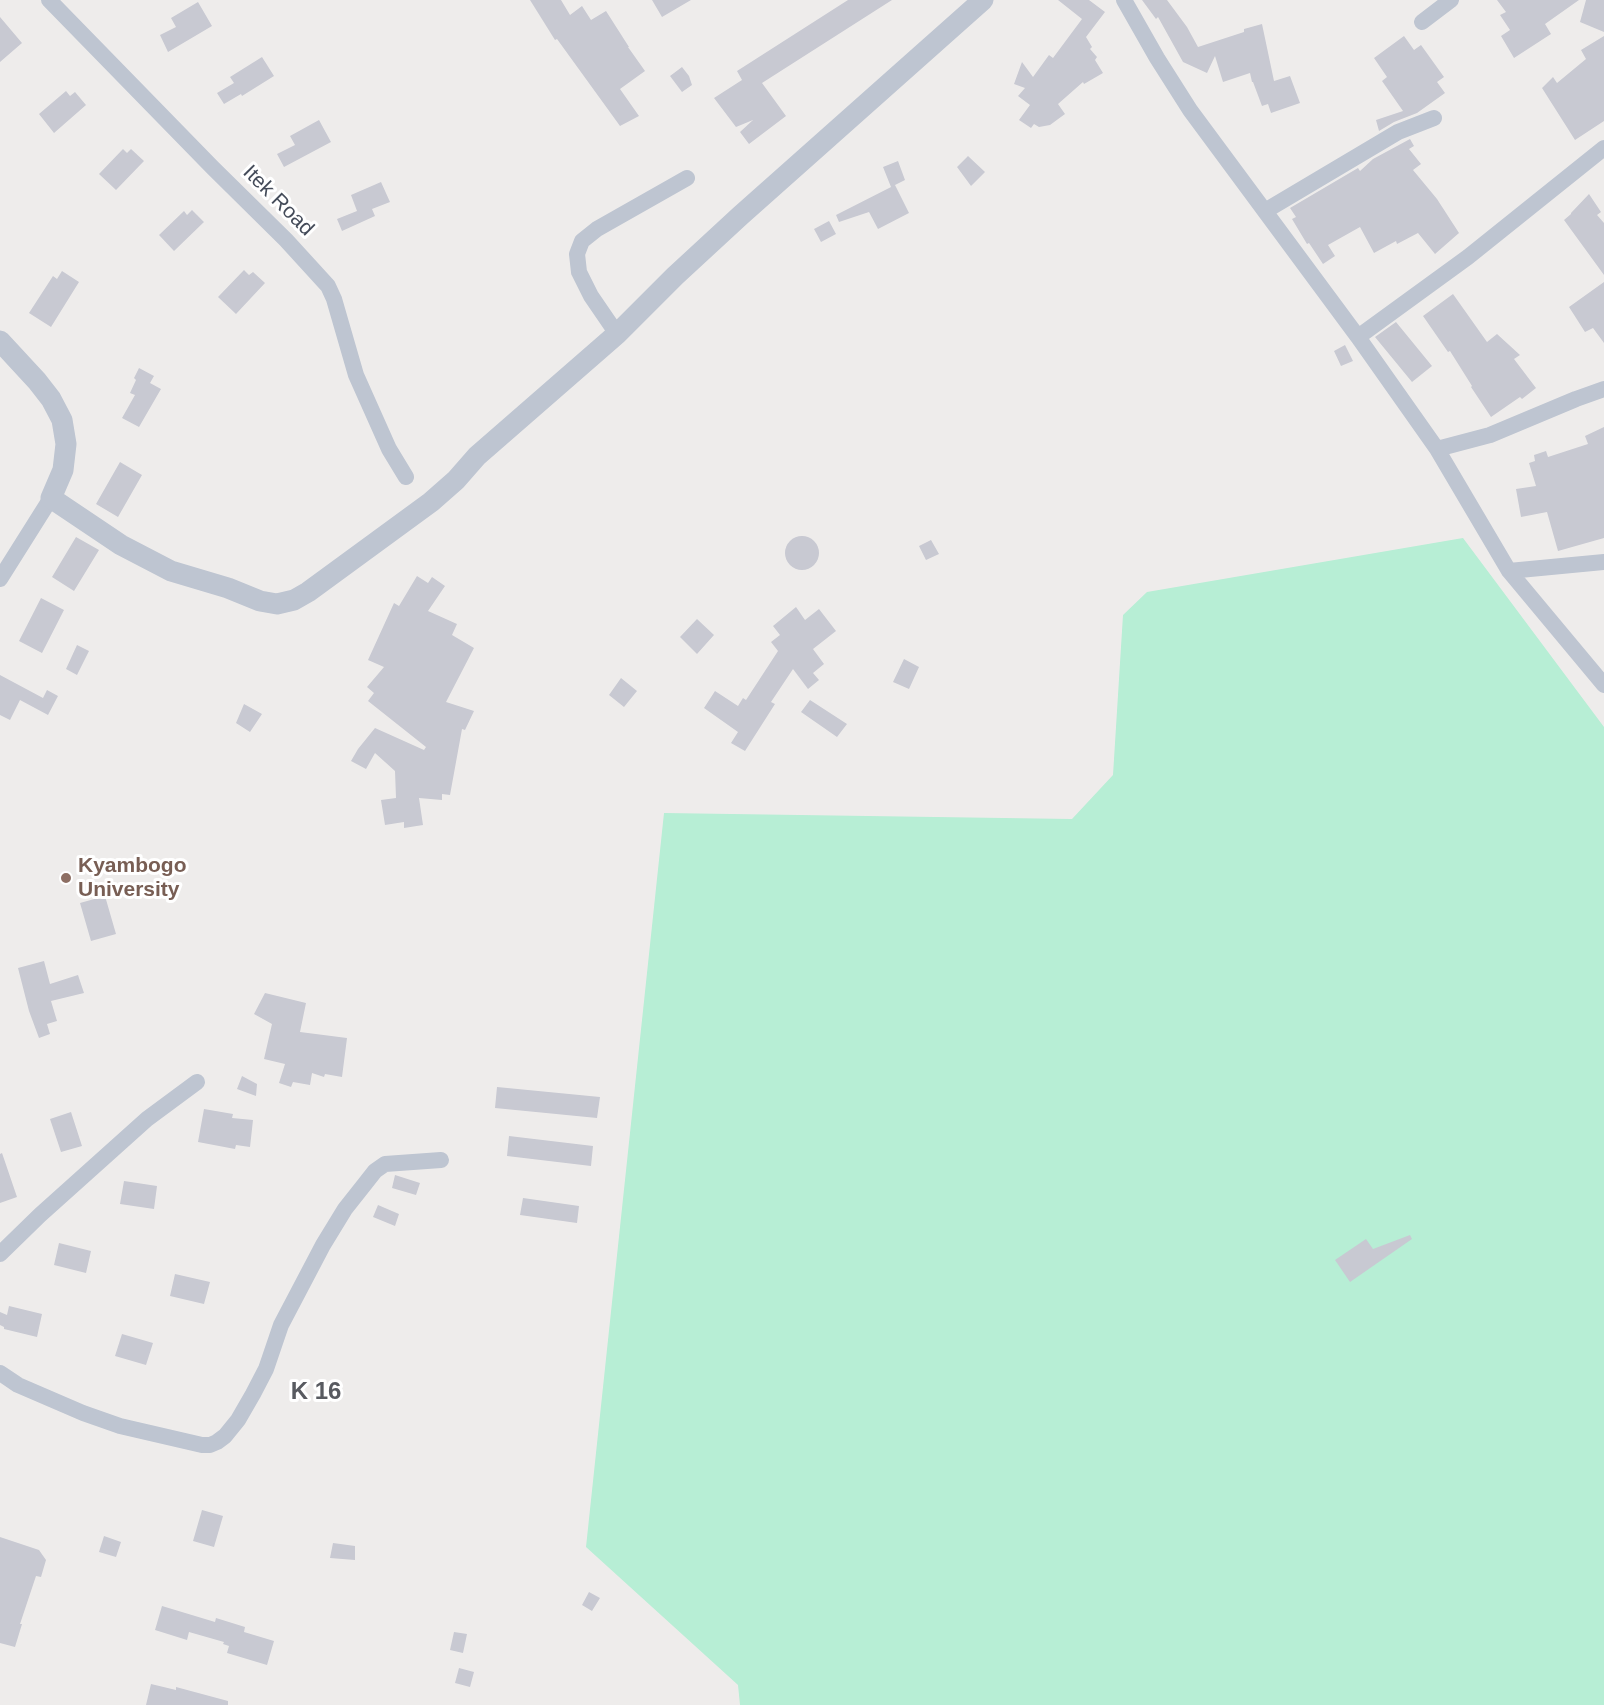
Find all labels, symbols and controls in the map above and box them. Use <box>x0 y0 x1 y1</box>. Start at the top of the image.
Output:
street label: Itek Road <box>237 160 319 242</box>
place label: Kyambogo University <box>78 853 187 903</box>
marker: Kyambogo University <box>59 871 73 885</box>
district label: K 16 <box>291 1378 341 1406</box>

